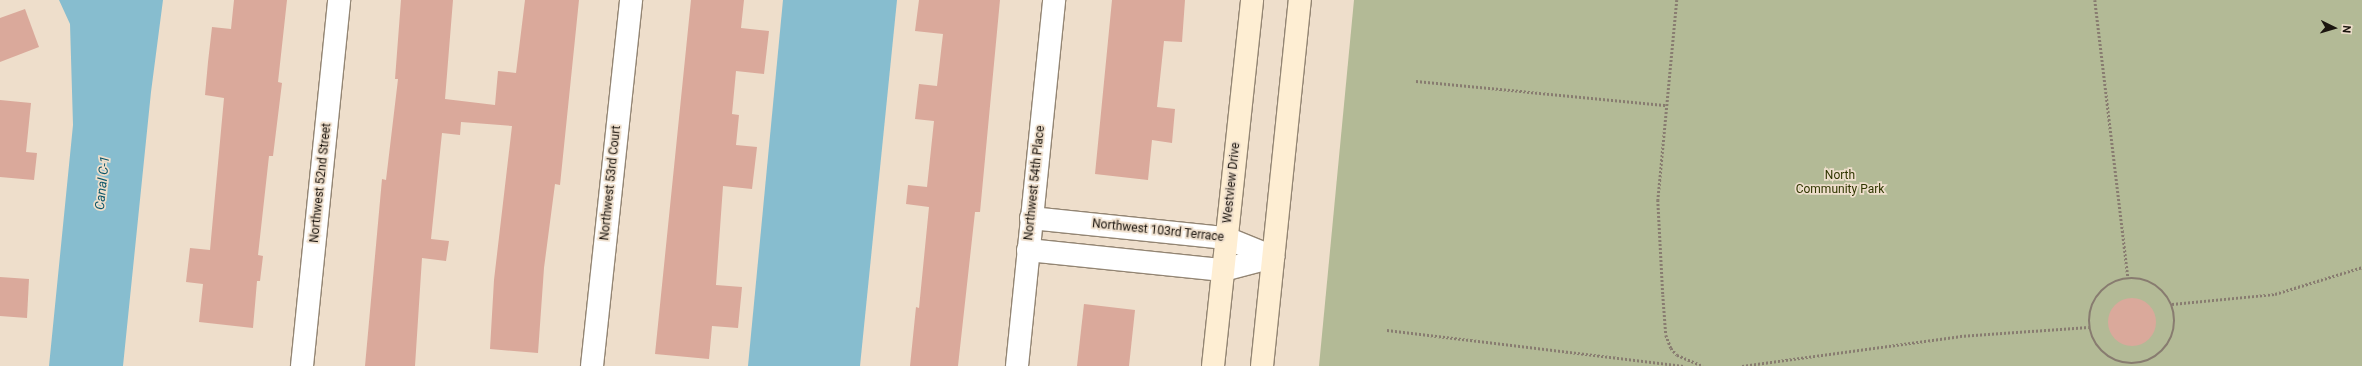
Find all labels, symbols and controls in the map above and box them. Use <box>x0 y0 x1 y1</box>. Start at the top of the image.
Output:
north arrow <box>2314 8 2354 48</box>
text: N <box>2340 25 2353 34</box>
street label: Northwest 52nd Street <box>308 122 334 244</box>
street label: Northwest 53rd Court <box>598 125 624 241</box>
street label: Northwest 54th Place <box>1022 125 1048 241</box>
street label: Westview Drive <box>1221 142 1243 224</box>
water label: Canal C-1 <box>92 155 114 211</box>
park label: North Community Park <box>1796 169 1884 197</box>
street label: Northwest 103rd Terrace <box>1091 217 1225 245</box>

